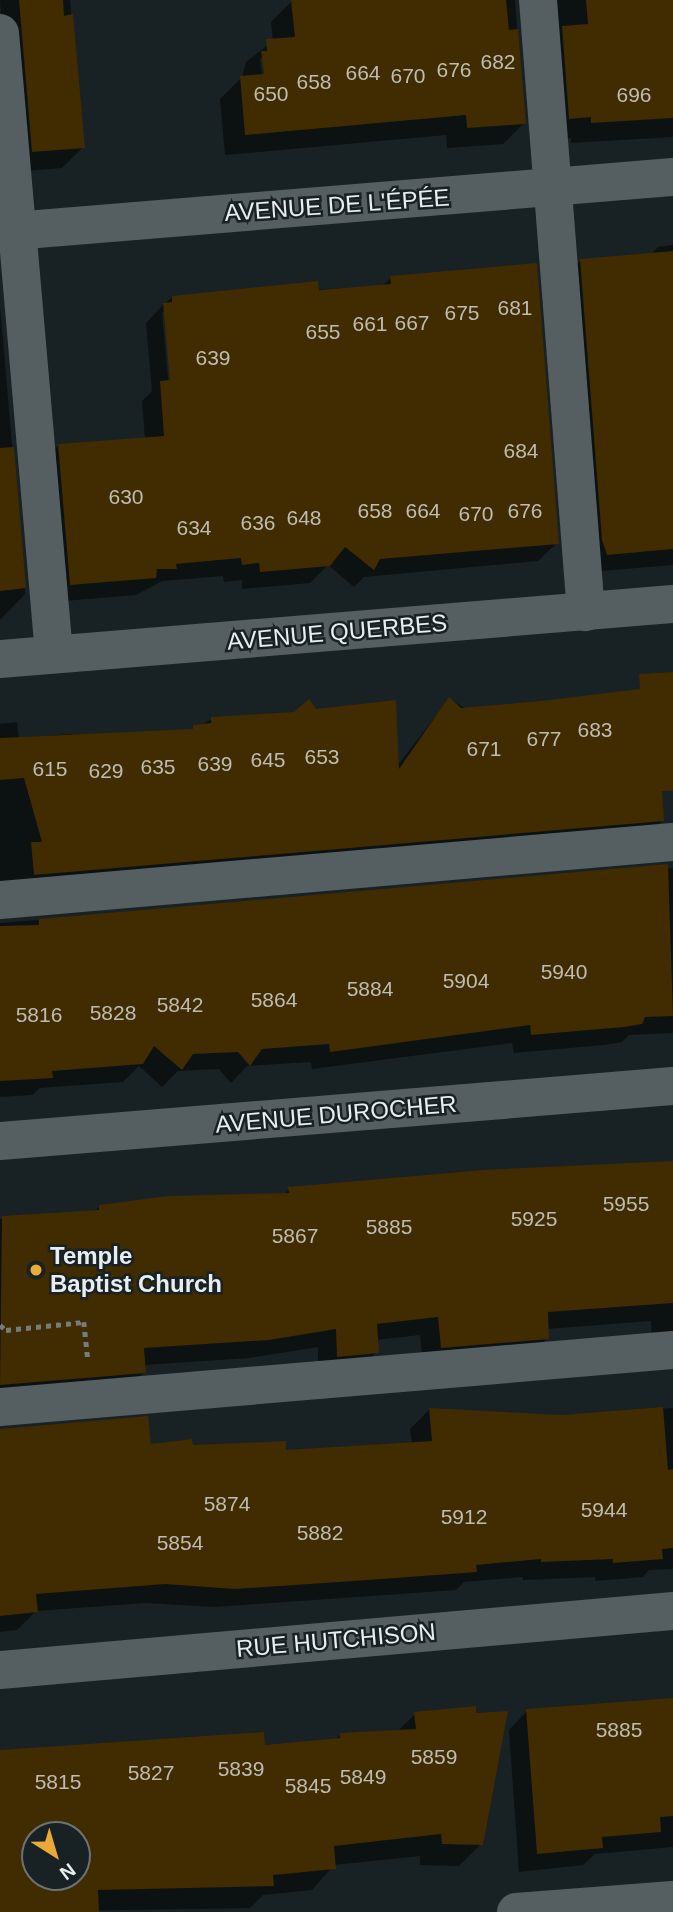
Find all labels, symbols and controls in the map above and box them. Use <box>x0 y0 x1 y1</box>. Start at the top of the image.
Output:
house number: 682 <box>480 49 516 75</box>
house number: 676 <box>436 57 472 83</box>
house number: 664 <box>345 60 381 86</box>
house number: 670 <box>390 63 426 89</box>
house number: 658 <box>296 69 332 95</box>
house number: 650 <box>253 81 289 107</box>
house number: 696 <box>616 82 652 108</box>
street label: AVENUE DE L'ÉPÉE <box>223 183 451 227</box>
house number: 681 <box>497 295 533 321</box>
house number: 675 <box>444 300 480 326</box>
house number: 667 <box>394 310 430 336</box>
house number: 661 <box>352 311 388 337</box>
house number: 655 <box>305 319 341 345</box>
house number: 639 <box>195 345 231 371</box>
house number: 684 <box>503 438 539 464</box>
house number: 630 <box>108 484 144 510</box>
house number: 658 <box>357 498 393 524</box>
house number: 664 <box>405 498 441 524</box>
house number: 676 <box>507 498 543 524</box>
house number: 670 <box>458 501 494 527</box>
house number: 648 <box>286 505 322 531</box>
house number: 636 <box>240 510 276 536</box>
house number: 634 <box>176 515 212 541</box>
street label: AVENUE QUERBES <box>226 608 448 656</box>
house number: 683 <box>577 717 613 743</box>
house number: 677 <box>526 726 562 752</box>
house number: 671 <box>466 736 502 762</box>
house number: 653 <box>304 744 340 770</box>
house number: 645 <box>250 747 286 773</box>
house number: 639 <box>197 751 233 777</box>
house number: 635 <box>140 754 176 780</box>
house number: 615 <box>32 756 68 782</box>
house number: 629 <box>88 758 124 784</box>
house number: 5940 <box>541 959 587 985</box>
house number: 5904 <box>443 968 489 994</box>
house number: 5884 <box>347 976 393 1002</box>
house number: 5864 <box>251 987 297 1013</box>
house number: 5842 <box>157 992 203 1018</box>
house number: 5828 <box>90 1000 136 1026</box>
house number: 5816 <box>16 1002 62 1028</box>
street label: AVENUE DUROCHER <box>214 1089 458 1139</box>
house number: 5955 <box>603 1191 649 1217</box>
house number: 5925 <box>511 1206 557 1232</box>
house number: 5885 <box>366 1214 412 1240</box>
house number: 5867 <box>272 1223 318 1249</box>
place label: Temple Baptist Church <box>50 1242 222 1298</box>
marker: Temple Baptist Church <box>28 1262 44 1278</box>
house number: 5874 <box>204 1491 250 1517</box>
house number: 5944 <box>581 1497 627 1523</box>
house number: 5912 <box>441 1504 487 1530</box>
house number: 5882 <box>297 1520 343 1546</box>
house number: 5854 <box>157 1530 203 1556</box>
street label: RUE HUTCHISON <box>235 1617 437 1663</box>
house number: 5885 <box>596 1717 642 1743</box>
house number: 5859 <box>411 1744 457 1770</box>
house number: 5839 <box>218 1756 264 1782</box>
house number: 5827 <box>128 1760 174 1786</box>
house number: 5849 <box>340 1764 386 1790</box>
house number: 5815 <box>35 1769 81 1795</box>
house number: 5845 <box>285 1773 331 1799</box>
north arrow <box>21 1821 91 1891</box>
text: N <box>56 1859 80 1884</box>

